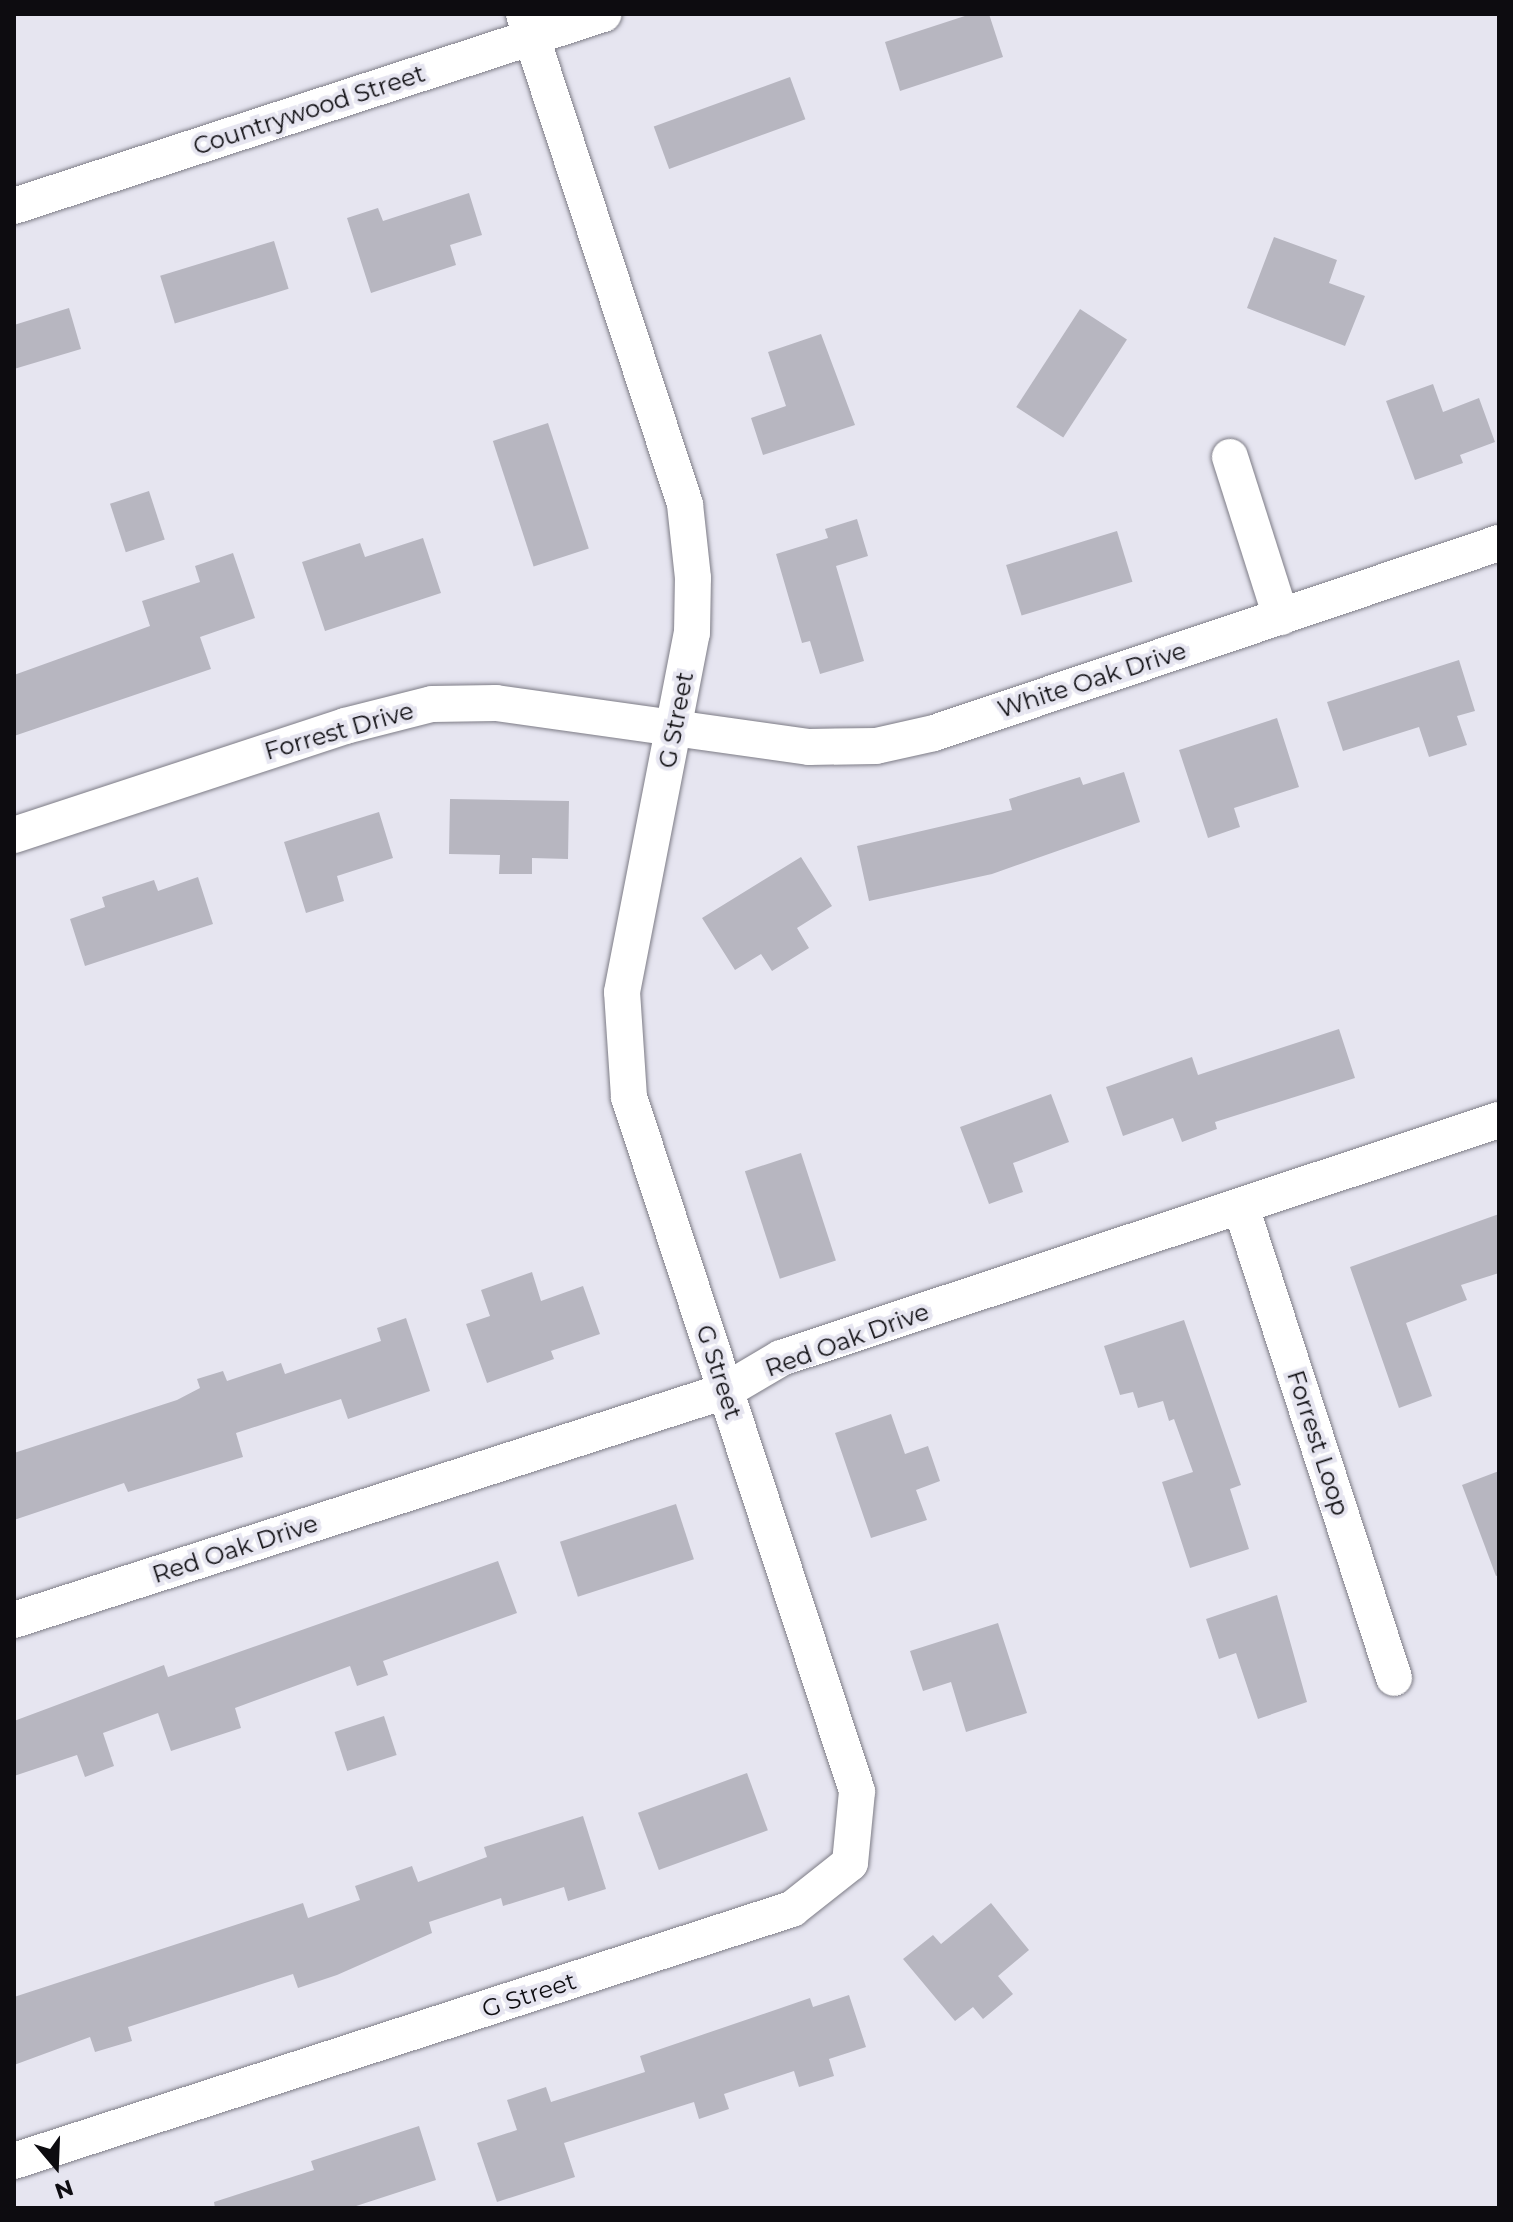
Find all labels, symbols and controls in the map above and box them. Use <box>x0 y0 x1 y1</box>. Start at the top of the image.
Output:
street label: Countrywood Street <box>190 59 428 161</box>
street label: White Oak Drive <box>994 636 1190 724</box>
street label: G Street <box>653 669 699 771</box>
street label: Forrest Drive <box>261 696 417 766</box>
street label: Red Oak Drive <box>761 1297 933 1383</box>
street label: G Street <box>690 1321 748 1423</box>
street label: Forrest Loop <box>1281 1367 1355 1519</box>
street label: Red Oak Drive <box>149 1509 321 1589</box>
street label: G Street <box>478 1966 580 2024</box>
north arrow <box>16 2126 96 2206</box>
text: N <box>51 2174 77 2205</box>

